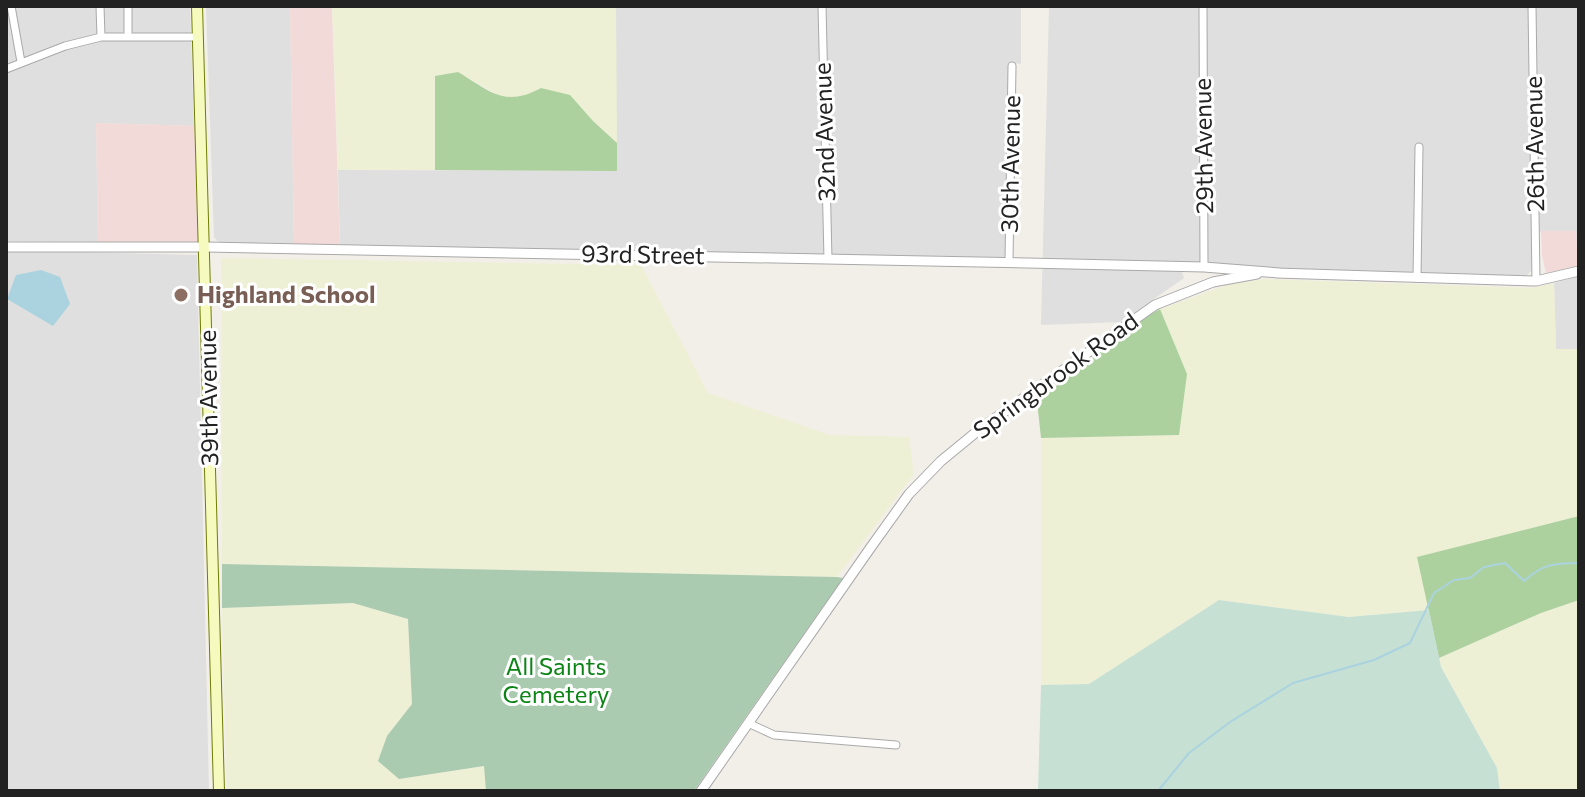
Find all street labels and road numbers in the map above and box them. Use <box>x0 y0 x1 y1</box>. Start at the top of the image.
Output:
street label: 32nd Avenue <box>807 62 840 202</box>
street label: 26th Avenue <box>1518 76 1549 212</box>
street label: 29th Avenue <box>1187 78 1218 214</box>
street label: 30th Avenue <box>994 95 1025 233</box>
street label: 93rd Street <box>581 238 705 269</box>
street label: Springbrook Road <box>967 305 1143 444</box>
street label: 39th Avenue <box>192 330 223 467</box>

